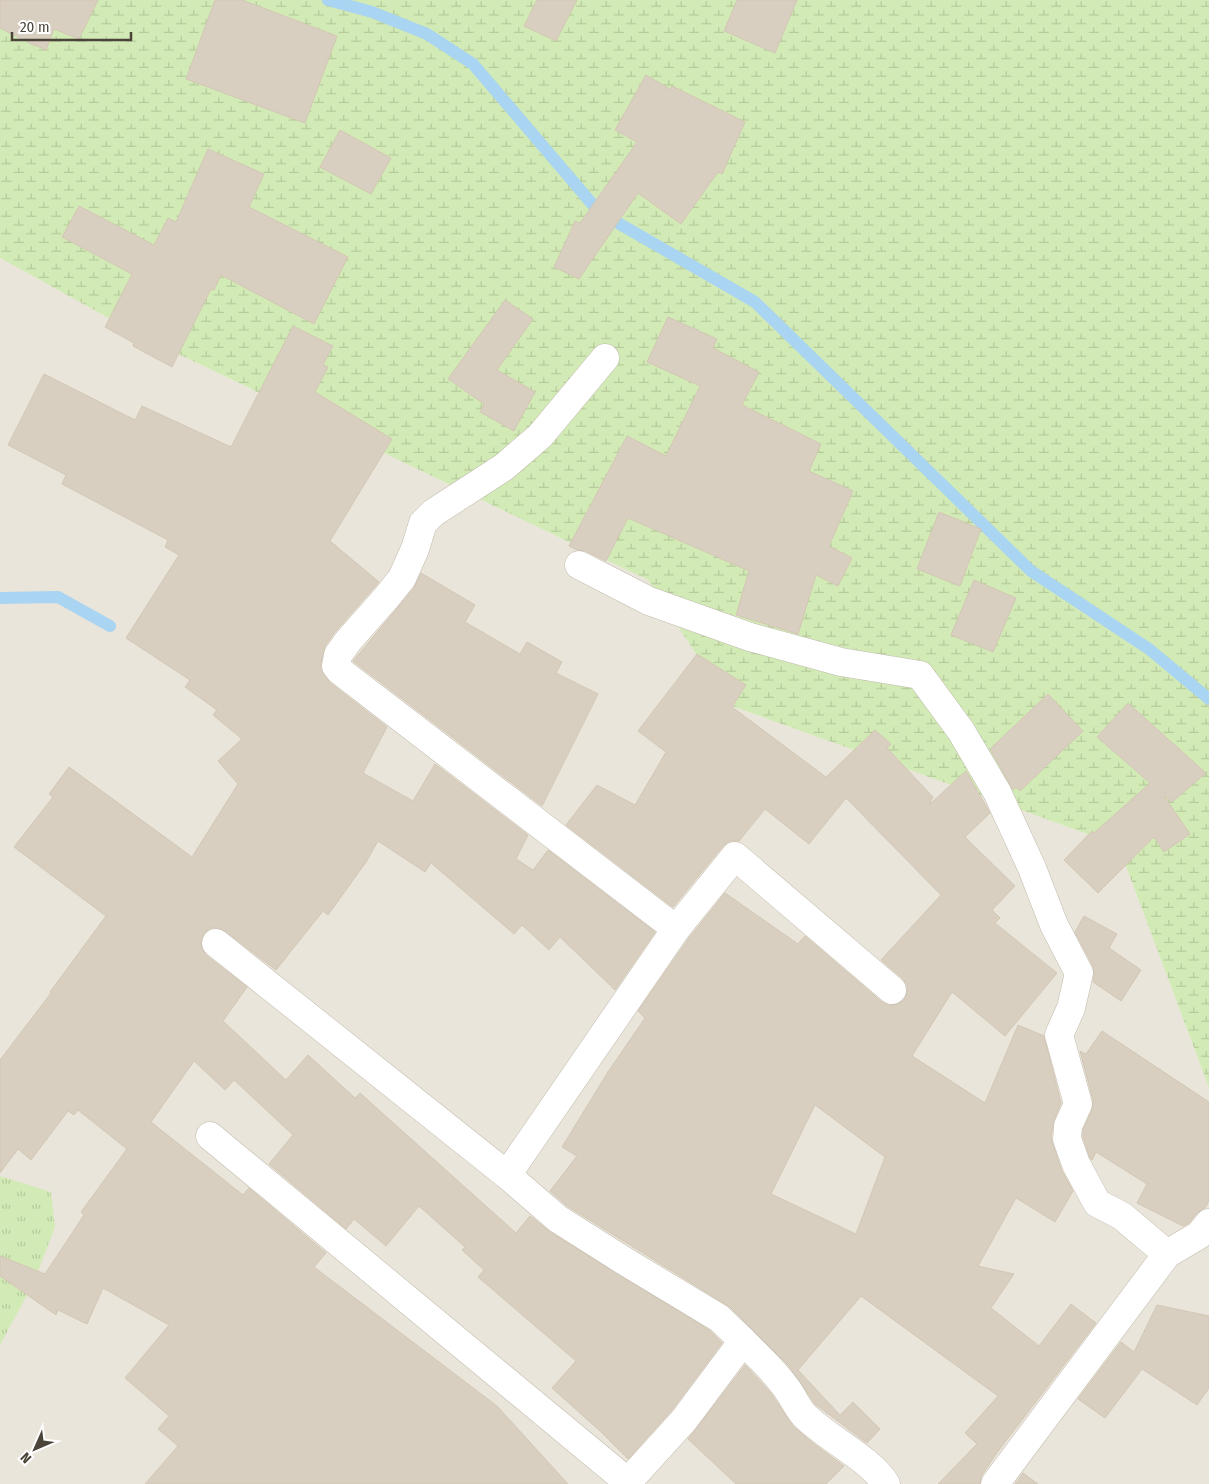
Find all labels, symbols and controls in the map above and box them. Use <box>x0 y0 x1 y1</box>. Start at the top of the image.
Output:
scale bar <box>12 10 131 42</box>
text: 20 m <box>20 18 50 36</box>
north arrow <box>10 1424 60 1474</box>
text: N <box>17 1449 35 1467</box>

